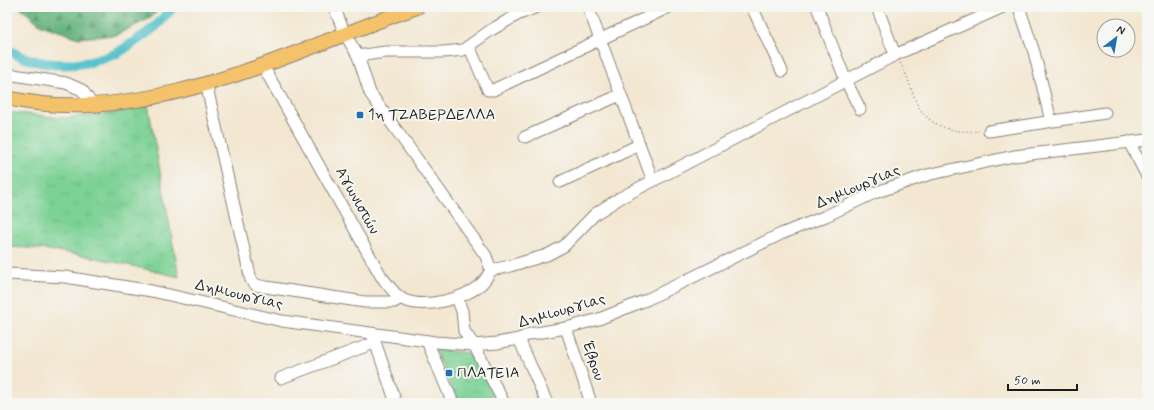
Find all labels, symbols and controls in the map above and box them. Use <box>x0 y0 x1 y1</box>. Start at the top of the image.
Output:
north arrow <box>1096 18 1136 58</box>
text: N <box>1114 22 1127 38</box>
place label: 1η ΤΖΑΒΕΡΔΕΛΛΑ <box>368 105 495 125</box>
marker: 1η ΤΖΑΒΕΡΔΕΛΛΑ <box>355 110 365 120</box>
street label: Δημιουργιας <box>813 160 903 214</box>
street label: Αγωνιστών <box>330 164 384 239</box>
street label: Δημιουργιας <box>193 275 285 315</box>
street label: Δημιουργιας <box>516 289 608 333</box>
street label: Έβρου <box>577 339 609 384</box>
place label: ΠΛΑΤΕΙΑ <box>457 363 520 383</box>
scale bar <box>1008 366 1077 392</box>
marker: ΠΛΑΤΕΙΑ <box>444 368 454 378</box>
text: 50 m <box>1014 373 1041 389</box>

